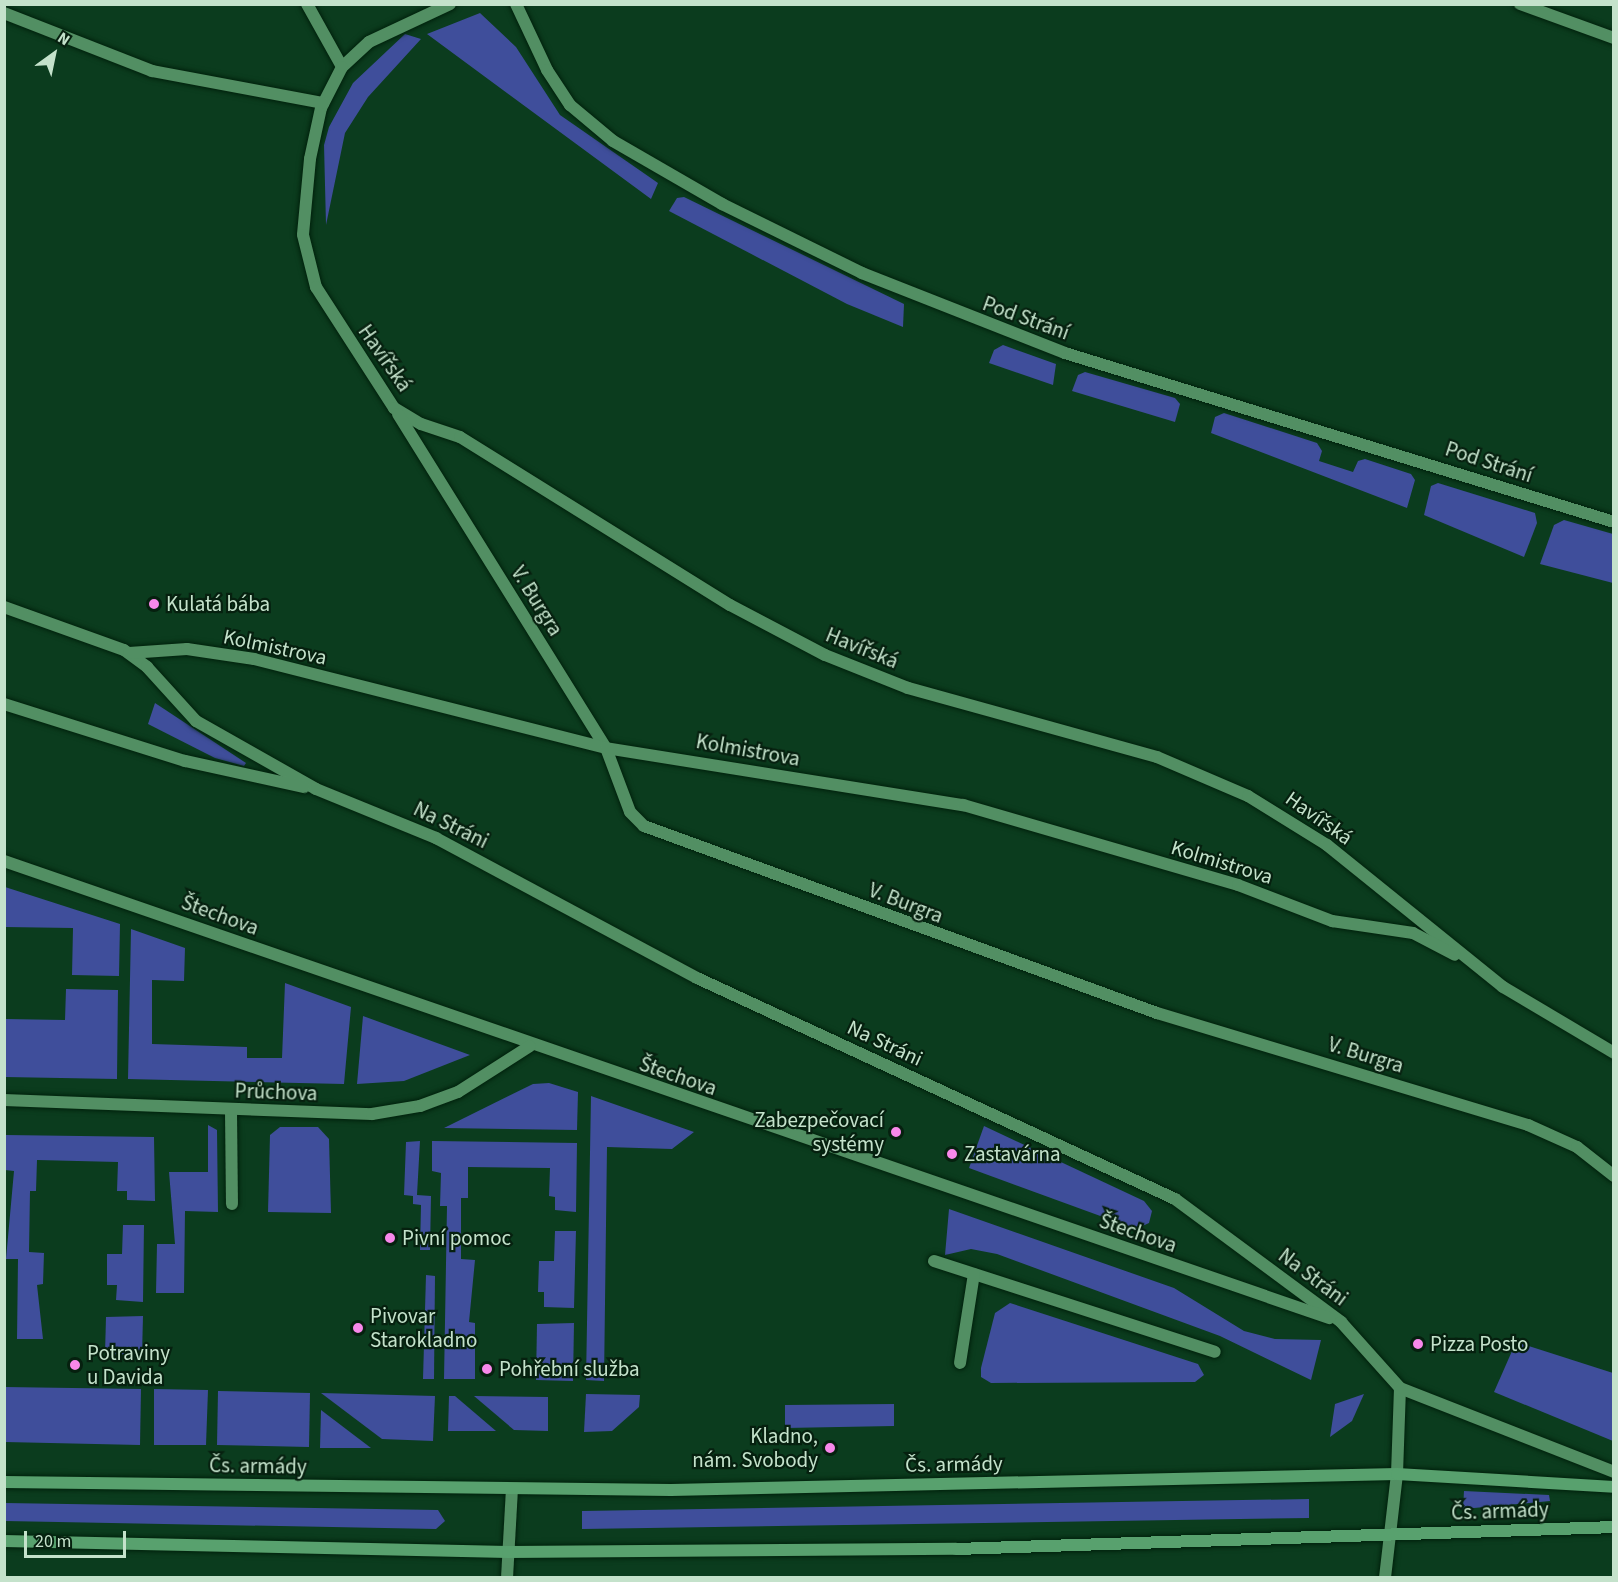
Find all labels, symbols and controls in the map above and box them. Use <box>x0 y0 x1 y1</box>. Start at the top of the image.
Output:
north arrow <box>24 24 84 84</box>
text: N <box>53 27 74 51</box>
street label: Pod Strání <box>979 291 1073 345</box>
street label: Havířská <box>353 320 417 396</box>
street label: Pod Strání <box>1442 436 1536 488</box>
street label: V. Burgra <box>506 561 568 641</box>
place label: Kulatá bába <box>166 591 270 617</box>
marker: Kulatá bába <box>147 597 161 611</box>
street label: Havířská <box>822 622 902 674</box>
street label: Kolmistrova <box>221 624 329 670</box>
street label: Kolmistrova <box>694 728 802 772</box>
street label: Havířská <box>1281 786 1357 850</box>
street label: Na Stráni <box>409 796 493 854</box>
street label: Kolmistrova <box>1168 835 1276 889</box>
street label: V. Burgra <box>865 877 947 929</box>
street label: Štechova <box>178 889 262 941</box>
street label: Na Stráni <box>843 1015 927 1071</box>
street label: V. Burgra <box>1325 1032 1407 1078</box>
street label: Štechova <box>636 1051 720 1101</box>
street label: Průchova <box>234 1078 318 1106</box>
place label: Zabezpečovací systémy <box>754 1107 884 1157</box>
marker: Zabezpečovací systémy <box>889 1125 903 1139</box>
place label: Zastavárna <box>964 1141 1061 1167</box>
marker: Zastavárna <box>945 1147 959 1161</box>
street label: Štechova <box>1096 1208 1180 1258</box>
place label: Pivní pomoc <box>402 1225 511 1251</box>
marker: Pivní pomoc <box>383 1231 397 1245</box>
street label: Na Stráni <box>1273 1243 1353 1311</box>
place label: Pivovar Starokladno <box>370 1303 477 1353</box>
marker: Pivovar Starokladno <box>351 1321 365 1335</box>
place label: Pizza Posto <box>1430 1331 1529 1357</box>
marker: Pizza Posto <box>1411 1337 1425 1351</box>
place label: Potraviny u Davida <box>87 1340 170 1390</box>
place label: Pohřební služba <box>499 1356 640 1382</box>
marker: Potraviny u Davida <box>68 1358 82 1372</box>
marker: Pohřební služba <box>480 1362 494 1376</box>
place label: Kladno, nám. Svobody <box>692 1423 818 1473</box>
marker: Kladno, nám. Svobody <box>823 1441 837 1455</box>
street label: Čs. armády <box>905 1451 1003 1477</box>
street label: Čs. armády <box>209 1453 307 1479</box>
street label: Čs. armády <box>1451 1497 1549 1525</box>
scale bar <box>27 1519 129 1557</box>
text: 20 m <box>35 1529 71 1554</box>

